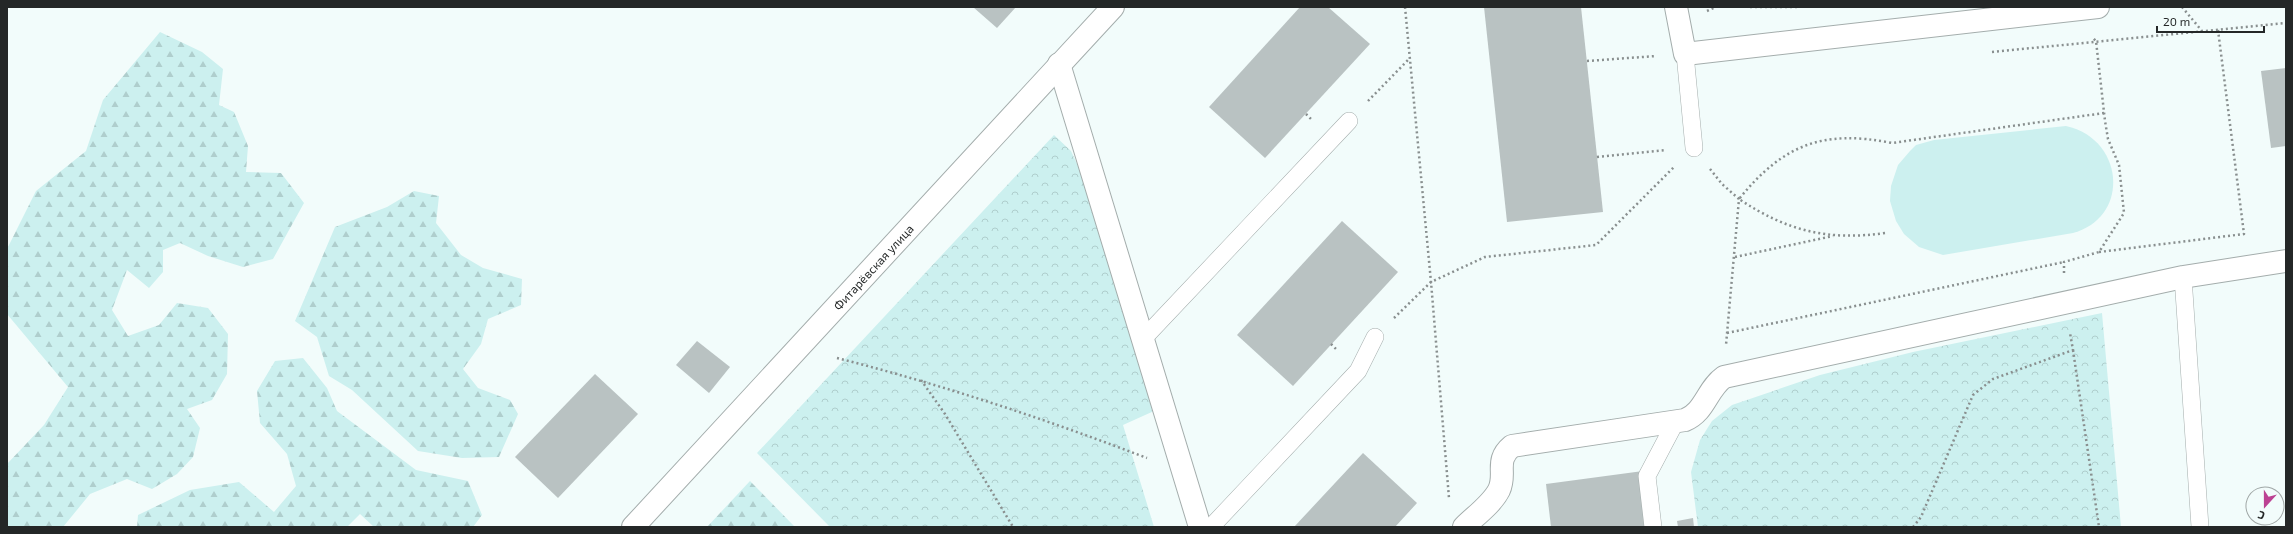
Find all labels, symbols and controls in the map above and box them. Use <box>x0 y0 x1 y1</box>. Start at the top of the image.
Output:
scale bar <box>2157 8 2264 34</box>
text: 20 m <box>2163 14 2190 28</box>
street label: Фитарёвская улица <box>830 221 916 313</box>
north arrow <box>2245 486 2285 526</box>
text: С <box>2255 508 2267 523</box>

